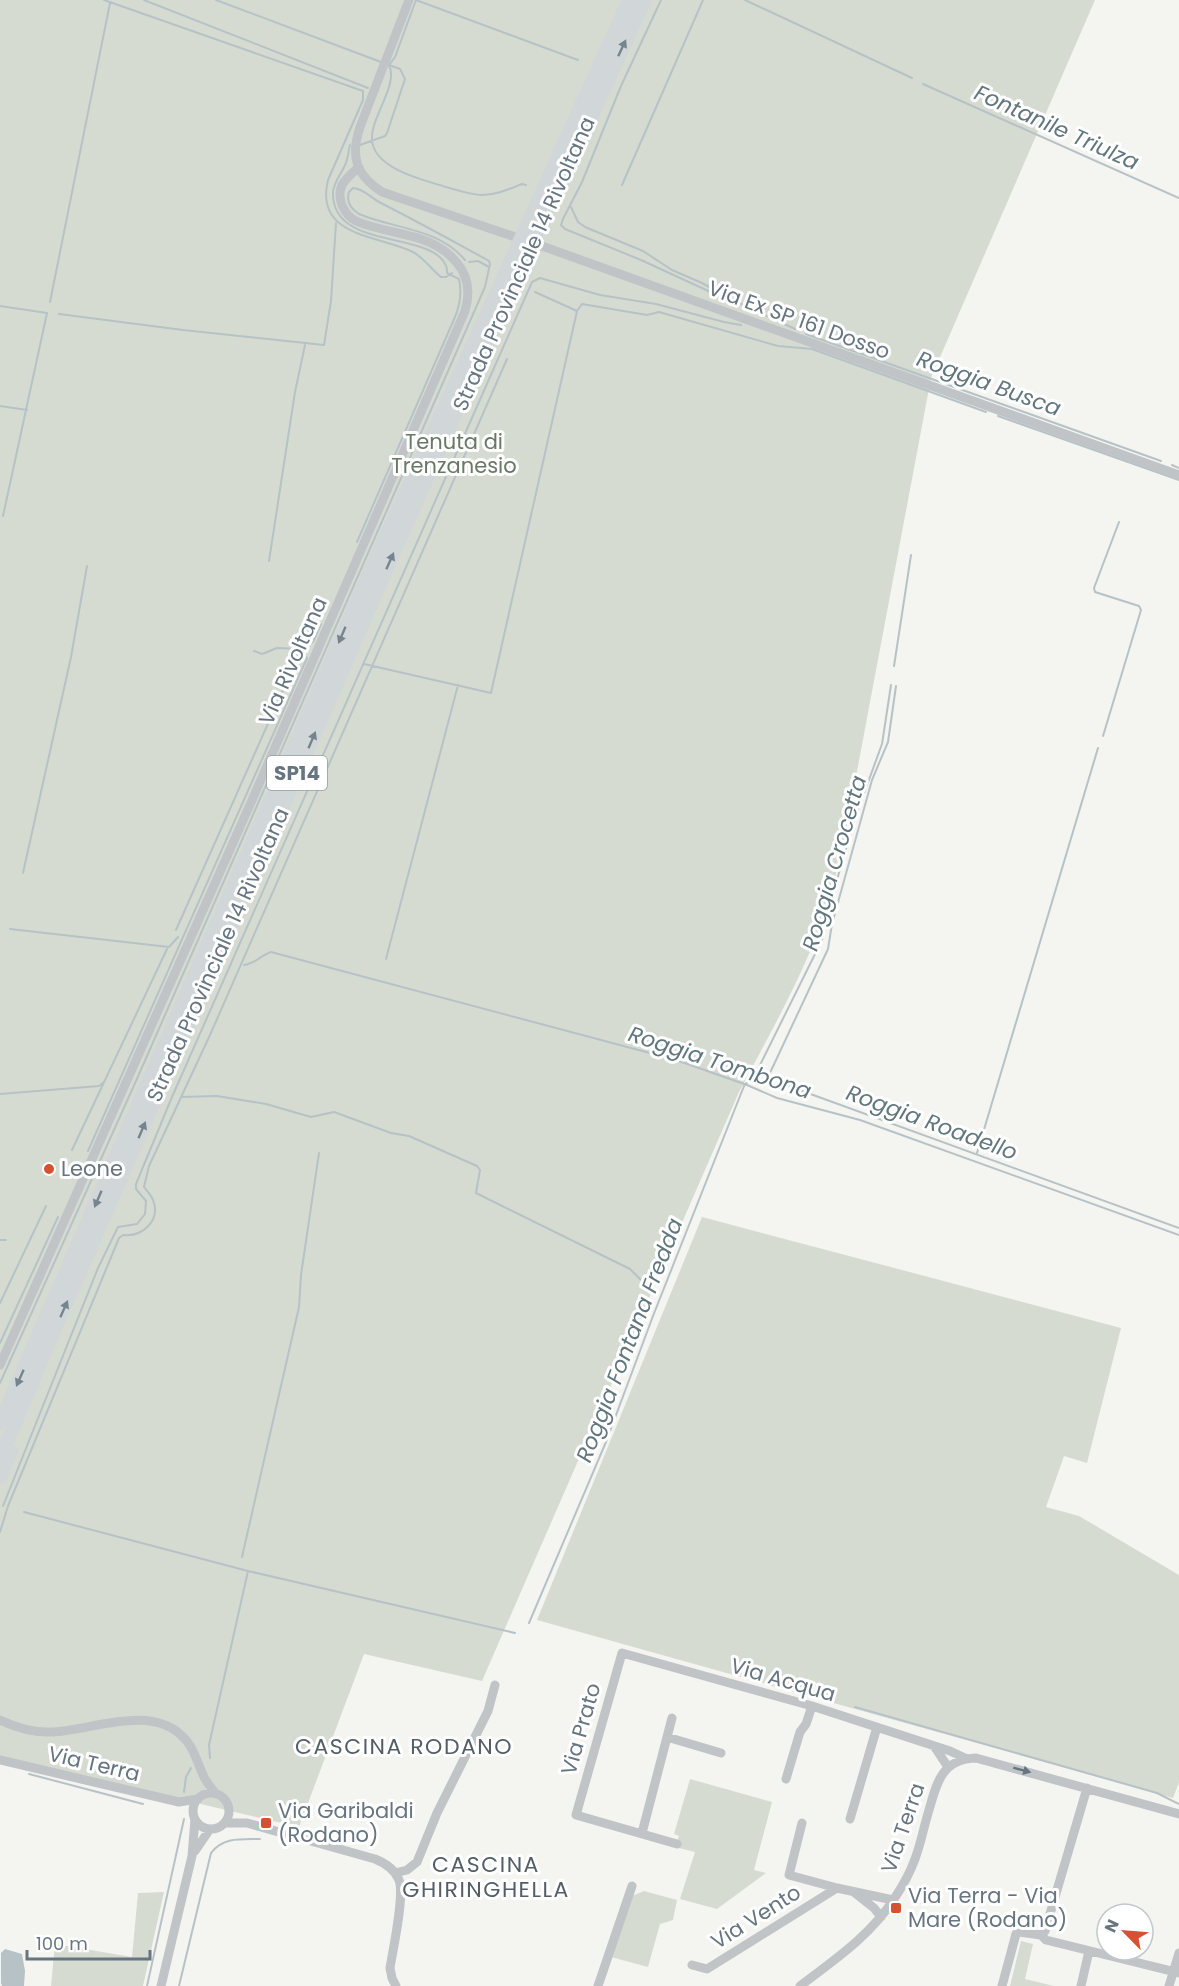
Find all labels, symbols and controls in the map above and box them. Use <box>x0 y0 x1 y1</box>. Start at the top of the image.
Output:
one-way arrow <box>617 38 627 56</box>
water label: Fontanile Triulza <box>970 77 1144 178</box>
street label: Strada Provinciale 14 Rivoltana <box>445 112 602 415</box>
street label: Via Ex SP 161 Dosso <box>704 273 894 366</box>
water label: Roggia Busca <box>912 343 1065 424</box>
park label: Tenuta di Trenzanesio <box>391 427 517 480</box>
one-way arrow <box>385 551 395 569</box>
street label: Via Rivoltana <box>251 592 334 729</box>
one-way arrow <box>337 626 347 644</box>
one-way arrow <box>307 730 317 748</box>
road number: SP14 <box>267 756 327 790</box>
water label: Roggia Crocetta <box>795 772 874 955</box>
street label: Strada Provinciale 14 Rivoltana <box>139 803 296 1106</box>
water label: Roggia Tombona <box>624 1018 815 1107</box>
water label: Roggia Roadello <box>842 1077 1022 1168</box>
one-way arrow <box>137 1121 147 1139</box>
place label: Leone <box>61 1154 123 1183</box>
marker: Leone <box>42 1162 56 1176</box>
one-way arrow <box>92 1190 102 1208</box>
water label: Roggia Fontana Fredda <box>569 1214 690 1467</box>
one-way arrow <box>59 1300 68 1317</box>
one-way arrow <box>15 1369 25 1387</box>
street label: Via Acqua <box>727 1651 839 1708</box>
street label: Via Prato <box>554 1679 607 1778</box>
district label: CASCINA RODANO <box>295 1731 513 1762</box>
street label: Via Terra <box>45 1739 143 1788</box>
one-way arrow <box>1013 1766 1031 1776</box>
street label: Via Terra <box>874 1779 931 1877</box>
place label: Via Garibaldi (Rodano) <box>278 1796 414 1849</box>
marker: Via Garibaldi (Rodano) <box>259 1816 273 1830</box>
district label: CASCINA GHIRINGHELLA <box>402 1849 570 1905</box>
street label: Via Vento <box>705 1878 806 1956</box>
place label: Via Terra - Via Mare (Rodano) <box>908 1881 1067 1934</box>
marker: Via Terra - Via Mare (Rodano) <box>889 1901 903 1915</box>
north arrow <box>1095 1902 1155 1962</box>
text: N <box>1099 1916 1125 1936</box>
scale bar <box>27 1923 150 1961</box>
text: 100 m <box>36 1931 88 1956</box>

